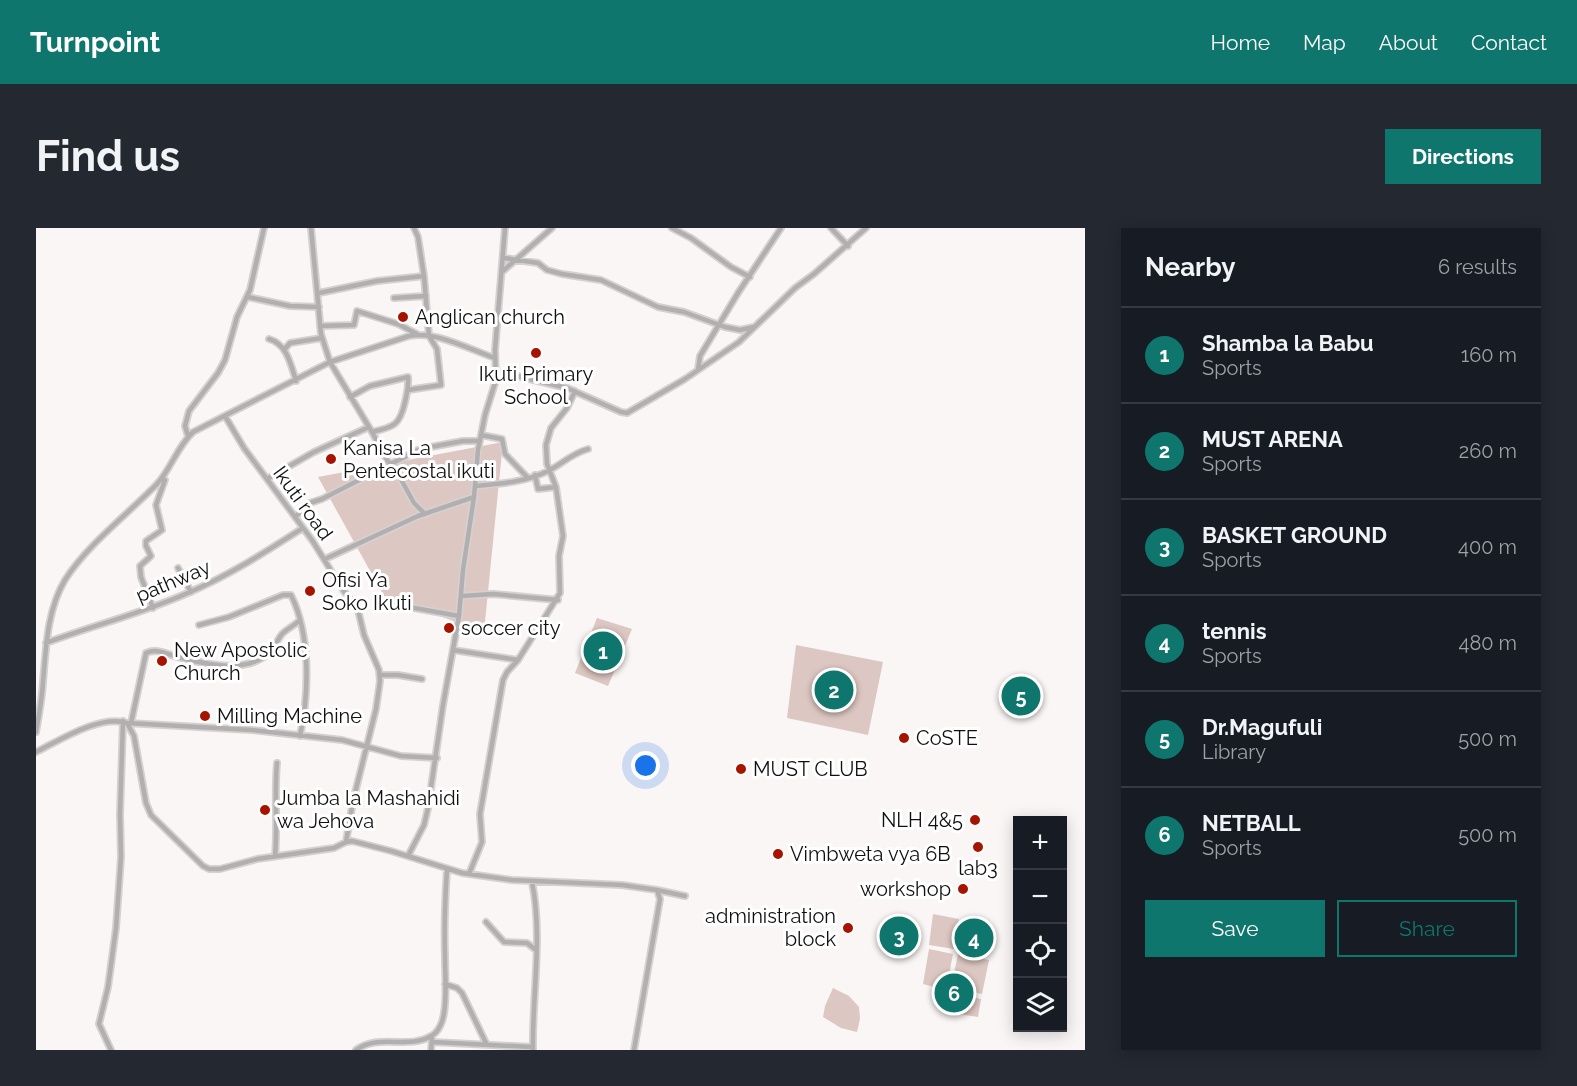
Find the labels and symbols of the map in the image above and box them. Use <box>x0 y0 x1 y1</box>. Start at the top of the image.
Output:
place label: Anglican church <box>415 305 565 329</box>
marker: Anglican church <box>396 310 410 324</box>
marker: Ikuti Primary School <box>529 346 543 360</box>
place label: Ikuti Primary School <box>479 362 593 409</box>
place label: Kanisa La Pentecostal ikuti <box>343 436 495 483</box>
marker: Kanisa La Pentecostal ikuti <box>324 452 338 466</box>
street label: Ikuti road <box>268 461 338 545</box>
street label: pathway <box>132 555 214 607</box>
place label: Ofisi Ya Soko Ikuti <box>322 568 412 615</box>
marker: Ofisi Ya Soko Ikuti <box>303 584 317 598</box>
place label: soccer city <box>461 616 561 640</box>
marker: soccer city <box>442 621 456 635</box>
pin: 1 <box>584 628 622 674</box>
place label: New Apostolic Church <box>174 638 308 685</box>
marker: New Apostolic Church <box>155 654 169 668</box>
pin: 2 <box>814 668 854 712</box>
pin: 5 <box>1002 674 1040 718</box>
place label: Milling Machine <box>217 704 362 728</box>
marker: Milling Machine <box>198 709 212 723</box>
place label: CoSTE <box>916 726 978 750</box>
marker: CoSTE <box>897 731 911 745</box>
your location <box>631 751 660 780</box>
place label: MUST CLUB <box>753 757 868 781</box>
marker: MUST CLUB <box>734 762 748 776</box>
place label: Jumba la Mashahidi wa Jehova <box>277 786 460 833</box>
marker: Jumba la Mashahidi wa Jehova <box>258 803 272 817</box>
place label: NLH 4&5 <box>881 808 963 832</box>
marker: NLH 4&5 <box>968 813 982 827</box>
marker: lab3 <box>971 840 985 854</box>
place label: Vimbweta vya 6B <box>790 842 951 866</box>
marker: Vimbweta vya 6B <box>771 847 785 861</box>
place label: lab3 <box>958 856 998 880</box>
place label: workshop <box>860 877 951 901</box>
marker: workshop <box>956 882 970 896</box>
place label: administration block <box>705 904 836 951</box>
pin: 3 <box>880 914 918 958</box>
pin: 4 <box>954 916 994 960</box>
marker: administration block <box>841 921 855 935</box>
pin: 6 <box>934 970 974 1016</box>

